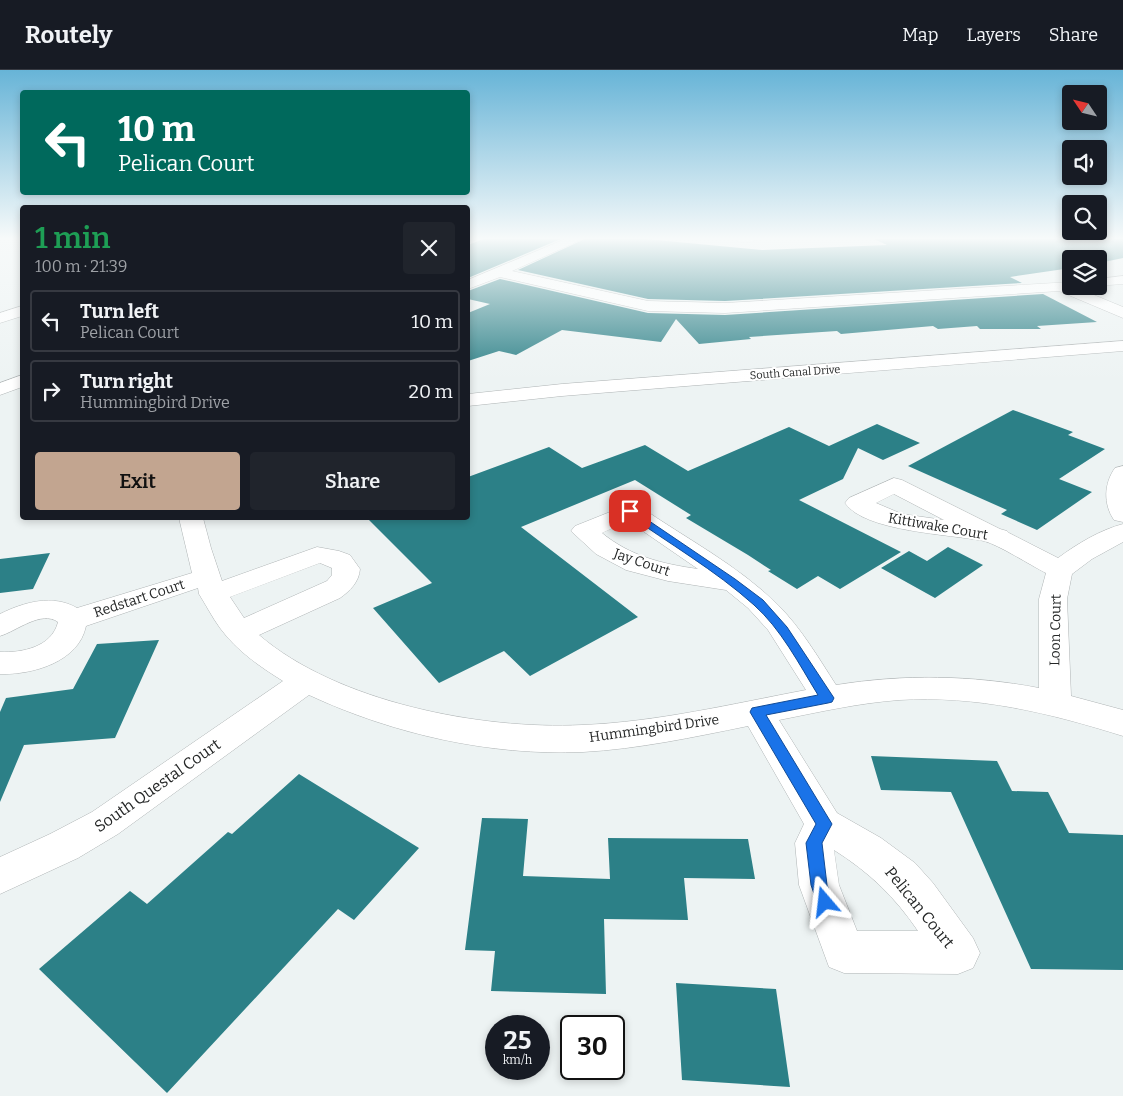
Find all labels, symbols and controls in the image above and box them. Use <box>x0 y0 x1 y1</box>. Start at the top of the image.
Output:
text: Routely <box>25 21 112 49</box>
text: Map <box>902 24 938 46</box>
text: Layers <box>966 24 1021 46</box>
text: Share <box>1049 24 1098 46</box>
north arrow <box>1062 85 1108 130</box>
map controls <box>1062 85 1107 295</box>
text: 10 m <box>118 108 195 150</box>
icon: left <box>35 110 100 175</box>
button: sound <box>1062 140 1107 185</box>
text: Pelican Court <box>118 150 254 177</box>
button: search <box>1062 195 1107 240</box>
text: 1 min <box>35 220 110 256</box>
button: close <box>403 222 455 274</box>
button: layers <box>1062 250 1107 295</box>
text: 100 m · 21:39 <box>35 257 127 276</box>
text: Turn left <box>80 300 159 323</box>
icon: left <box>37 307 65 335</box>
text: 10 m <box>411 310 453 333</box>
text: Pelican Court <box>80 323 179 342</box>
street label: South Canal Drive <box>749 363 841 382</box>
text: Turn right <box>80 370 173 393</box>
icon: right <box>37 377 65 405</box>
text: 20 m <box>409 380 453 403</box>
text: Hummingbird Drive <box>80 393 230 412</box>
button: Exit <box>35 452 240 510</box>
button: Share <box>250 452 455 510</box>
pin <box>609 490 651 532</box>
icon: arrive <box>616 497 644 525</box>
street label: Kittiwake Court <box>887 509 989 544</box>
street label: Jay Court <box>611 545 672 580</box>
street label: Redstart Court <box>91 576 187 621</box>
street label: Loon Court <box>1046 594 1065 666</box>
street label: Hummingbird Drive <box>588 711 720 746</box>
street label: South Questal Court <box>91 735 224 836</box>
street label: Pelican Court <box>881 863 958 952</box>
position arrow <box>798 875 850 927</box>
speed limit sign: 30 <box>560 1015 625 1080</box>
text: 25 <box>504 1026 531 1056</box>
text: km/h <box>503 1053 532 1067</box>

